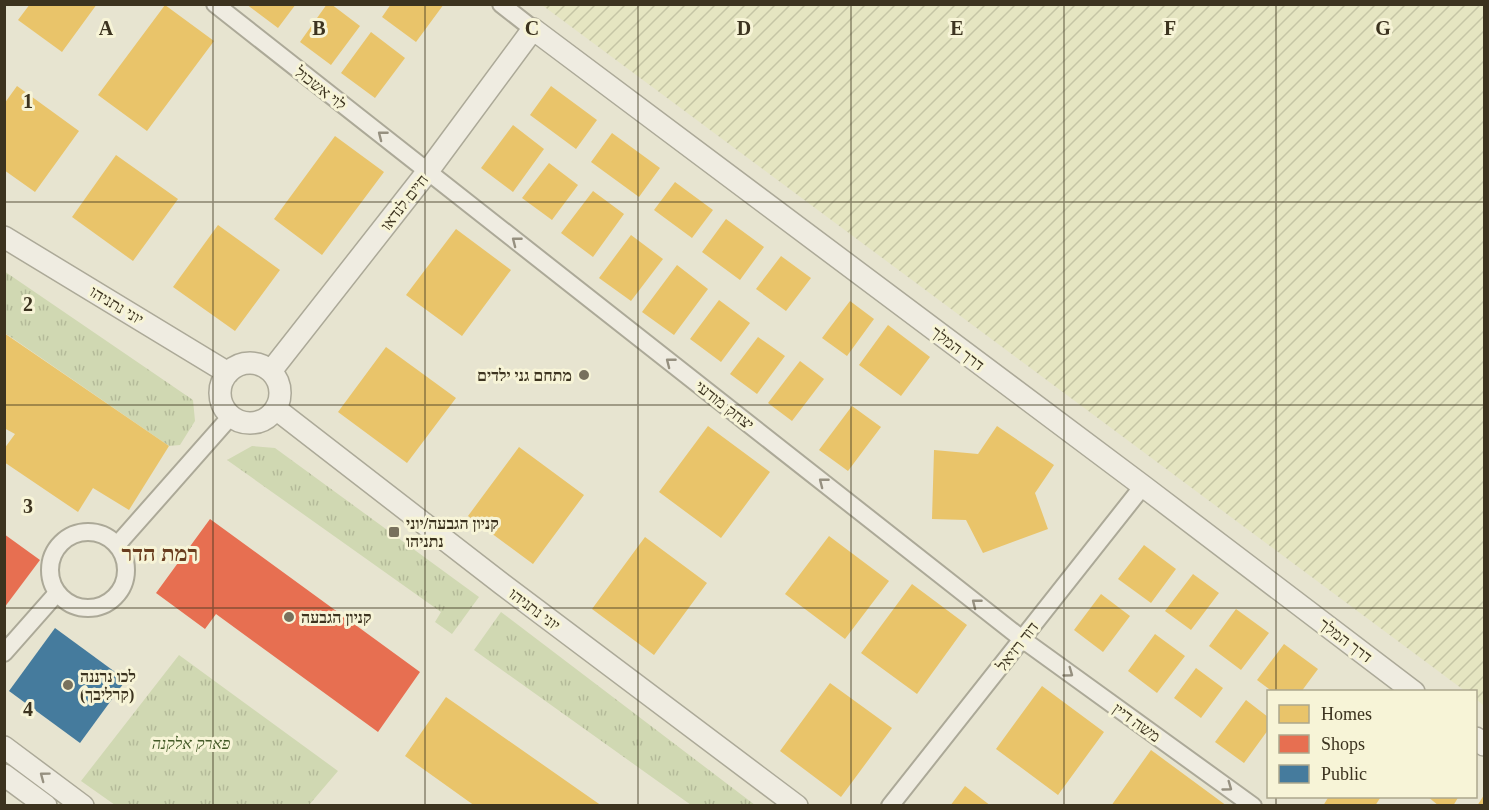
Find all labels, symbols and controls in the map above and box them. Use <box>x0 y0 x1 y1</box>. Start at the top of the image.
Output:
text: A <box>99 17 114 39</box>
text: B <box>312 17 326 39</box>
text: C <box>525 17 539 39</box>
text: D <box>737 17 751 39</box>
text: E <box>950 17 964 39</box>
text: F <box>1164 17 1176 39</box>
text: G <box>1375 17 1391 39</box>
street label: לוי אשכול <box>291 63 350 114</box>
text: 1 <box>23 90 33 112</box>
one-way arrow <box>377 132 388 143</box>
street label: חיים לנדאו <box>377 171 431 234</box>
one-way arrow <box>512 238 523 249</box>
street label: יוני נתניהו <box>87 283 147 328</box>
text: 2 <box>23 293 33 315</box>
street label: דרך המלך <box>928 323 987 374</box>
one-way arrow <box>665 358 676 369</box>
place label: מתחם גני ילדים <box>477 367 572 384</box>
marker: מתחם גני ילדים <box>577 368 591 382</box>
street label: יצחק מודעי <box>692 377 757 433</box>
one-way arrow <box>819 479 830 490</box>
text: 3 <box>23 495 33 517</box>
place label: קניון הגבעה/יוני נתניהו <box>406 515 499 550</box>
marker: קניון הגבעה/יוני נתניהו <box>387 525 401 539</box>
district label: רמת הדר <box>122 541 198 566</box>
street label: יוני נתניהו <box>506 585 564 634</box>
one-way arrow <box>972 599 983 610</box>
place label: קניון הגבעה <box>301 609 372 627</box>
marker: קניון הגבעה <box>282 610 296 624</box>
street label: דרך המלך <box>1316 615 1375 666</box>
street label: דוד רזיאל <box>993 619 1042 675</box>
one-way arrow <box>1063 666 1074 677</box>
place label: לכו נרננה (קרליבך) <box>80 668 136 704</box>
marker: לכו נרננה (קרליבך) <box>61 678 75 692</box>
legend <box>1267 690 1477 798</box>
text: 4 <box>23 698 33 720</box>
street label: משה דיין <box>1110 700 1164 745</box>
text: Homes <box>1321 704 1372 724</box>
text: Shops <box>1321 734 1365 754</box>
park label: פארק אלקנה <box>152 735 230 753</box>
text: Public <box>1321 764 1367 784</box>
one-way arrow <box>39 772 50 783</box>
one-way arrow <box>1221 780 1232 791</box>

